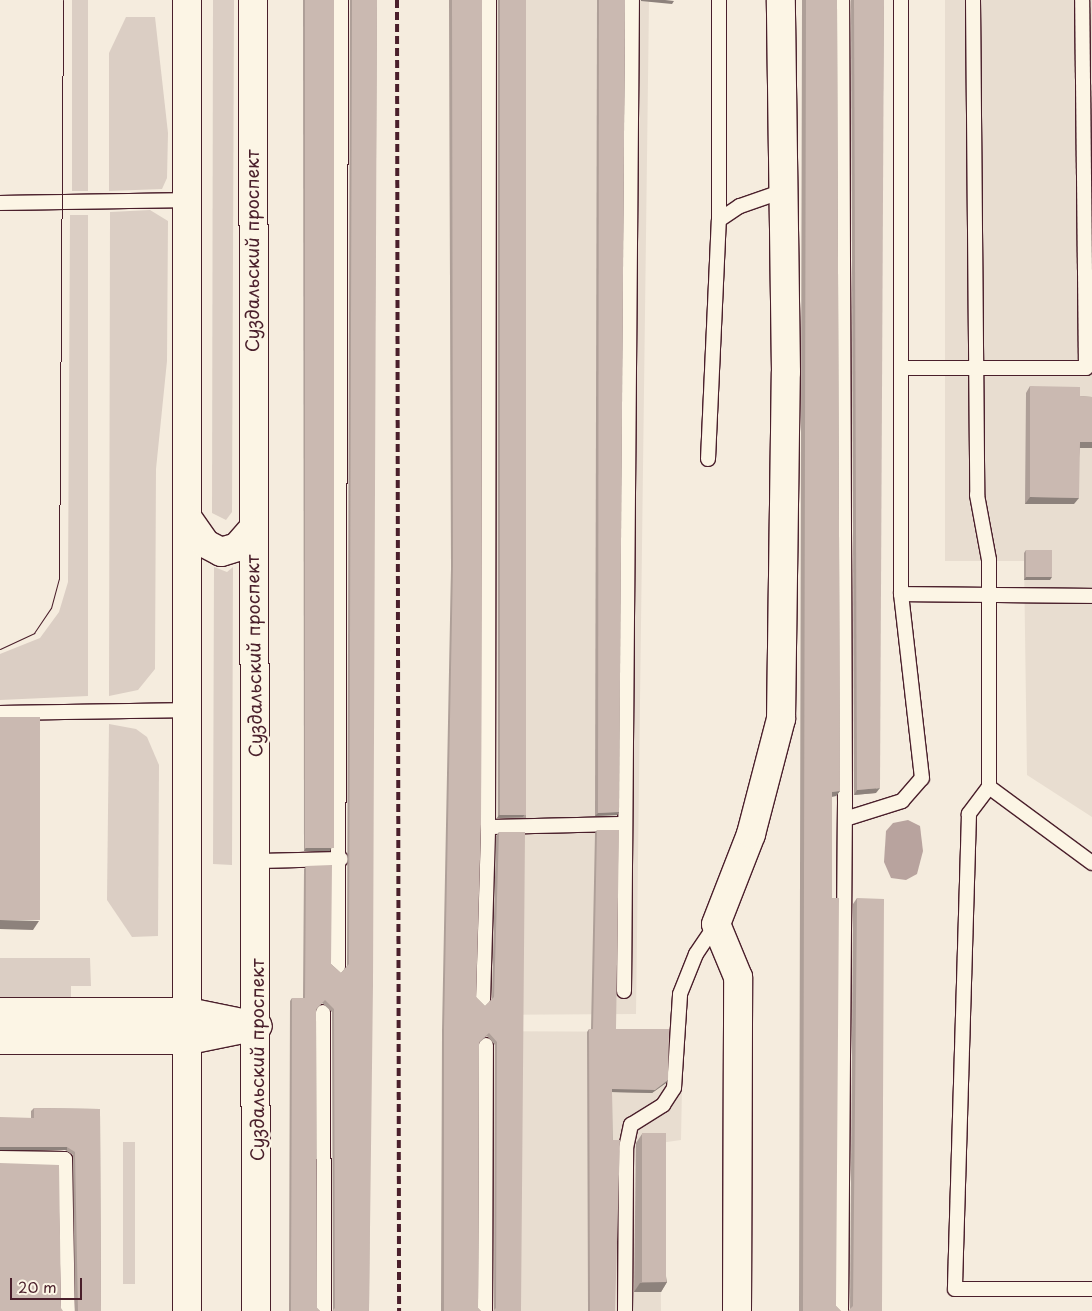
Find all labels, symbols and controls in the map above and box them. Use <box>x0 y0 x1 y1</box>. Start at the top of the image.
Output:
street label: Суздальский проспект <box>241 149 263 353</box>
street label: Суздальский проспект <box>241 554 267 758</box>
street label: Суздальский проспект <box>246 958 268 1162</box>
scale bar <box>12 1268 85 1300</box>
text: 20 m <box>18 1275 57 1298</box>

